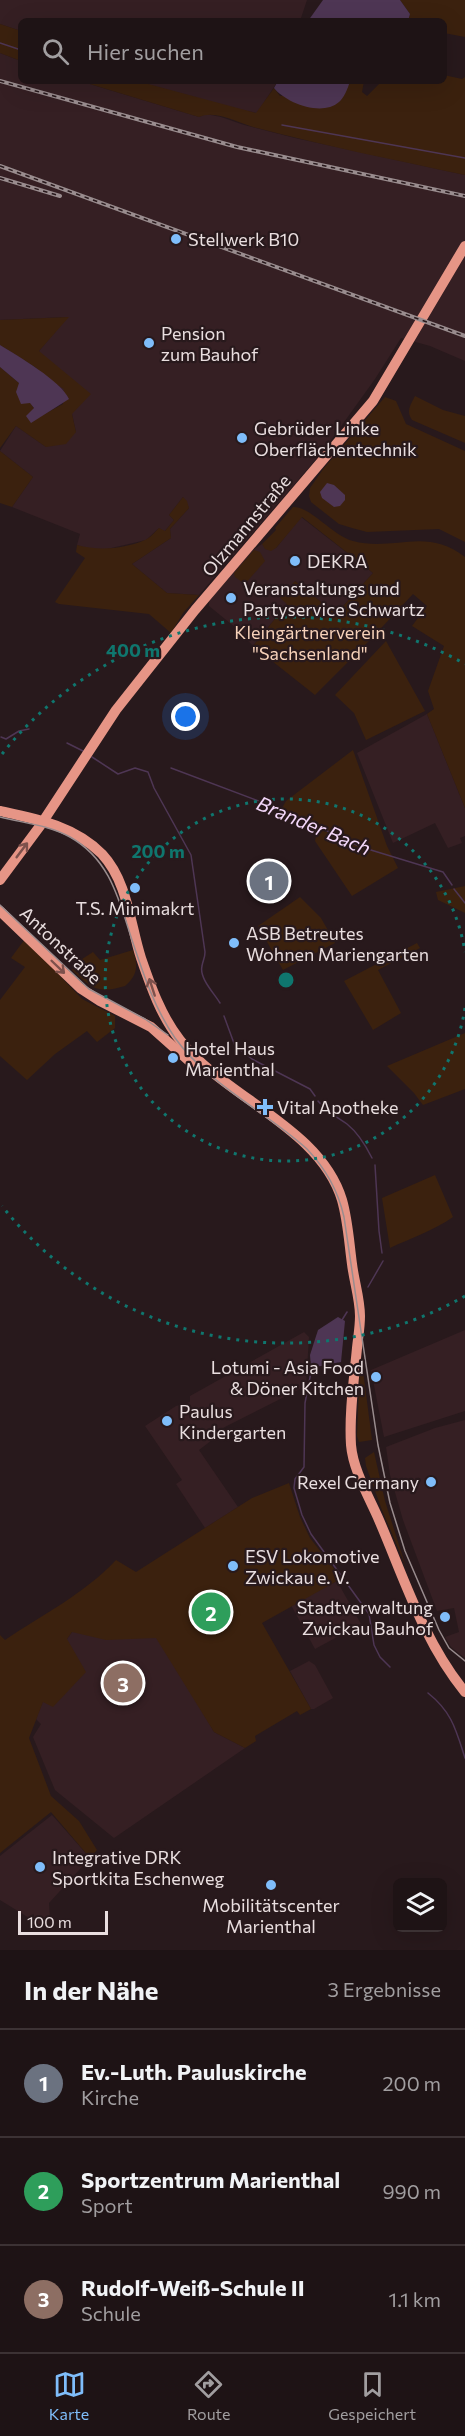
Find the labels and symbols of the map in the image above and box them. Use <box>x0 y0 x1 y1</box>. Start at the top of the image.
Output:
place label: Stellwerk B10 <box>188 228 299 250</box>
marker: Stellwerk B10 <box>169 232 183 246</box>
place label: Pension zum Bauhof <box>161 322 259 365</box>
marker: Pension zum Bauhof <box>142 336 156 350</box>
place label: Gebrüder Linke Oberflächentechnik <box>254 417 417 460</box>
marker: Gebrüder Linke Oberflächentechnik <box>235 431 249 445</box>
street label: Olzmannstraße <box>197 470 295 580</box>
place label: DEKRA <box>307 550 368 572</box>
marker: DEKRA <box>288 554 302 568</box>
place label: Veranstaltungs und Partyservice Schwartz <box>243 577 425 620</box>
marker: Veranstaltungs und Partyservice Schwartz <box>224 591 238 605</box>
park label: Kleingärtnerverein "Sachsenland" <box>234 621 386 664</box>
text: 400 m <box>106 639 160 661</box>
your location <box>171 702 200 731</box>
water label: Brander Bach <box>253 790 375 860</box>
text: 200 m <box>131 840 185 862</box>
one-way arrow <box>16 843 28 859</box>
pin: 1 <box>250 858 288 904</box>
marker: T.S. Minimakrt <box>128 881 142 895</box>
place label: T.S. Minimakrt <box>76 897 194 919</box>
street label: Antonstraße <box>16 902 106 988</box>
place label: ASB Betreutes Wohnen Mariengarten <box>246 922 429 965</box>
marker: ASB Betreutes Wohnen Mariengarten <box>227 936 241 950</box>
one-way arrow <box>50 959 65 974</box>
centre of rings <box>276 970 296 990</box>
one-way arrow <box>145 978 156 997</box>
place label: Hotel Haus Marienthal <box>185 1037 275 1080</box>
marker: Hotel Haus Marienthal <box>166 1051 180 1065</box>
place label: Vital Apotheke <box>277 1096 399 1118</box>
marker: Vital Apotheke <box>258 1100 272 1114</box>
place label: Lotumi - Asia Food & Döner Kitchen <box>211 1356 364 1399</box>
marker: Lotumi - Asia Food & Döner Kitchen <box>369 1370 383 1384</box>
place label: Paulus Kindergarten <box>179 1400 286 1443</box>
marker: Paulus Kindergarten <box>160 1414 174 1428</box>
place label: Rexel Germany <box>297 1471 419 1493</box>
marker: Rexel Germany <box>424 1475 438 1489</box>
place label: ESV Lokomotive Zwickau e. V. <box>245 1545 380 1588</box>
marker: ESV Lokomotive Zwickau e. V. <box>226 1559 240 1573</box>
pin: 2 <box>192 1590 230 1634</box>
place label: Stadtverwaltung Zwickau Bauhof <box>297 1596 434 1639</box>
marker: Stadtverwaltung Zwickau Bauhof <box>438 1610 452 1624</box>
pin: 3 <box>104 1660 142 1706</box>
place label: Integrative DRK Sportkita Eschenweg <box>52 1846 224 1889</box>
marker: Integrative DRK Sportkita Eschenweg <box>33 1860 47 1874</box>
marker: Mobilitätscenter Marienthal <box>264 1878 278 1892</box>
place label: Mobilitätscenter Marienthal <box>202 1894 340 1937</box>
scale bar <box>18 1908 108 1936</box>

